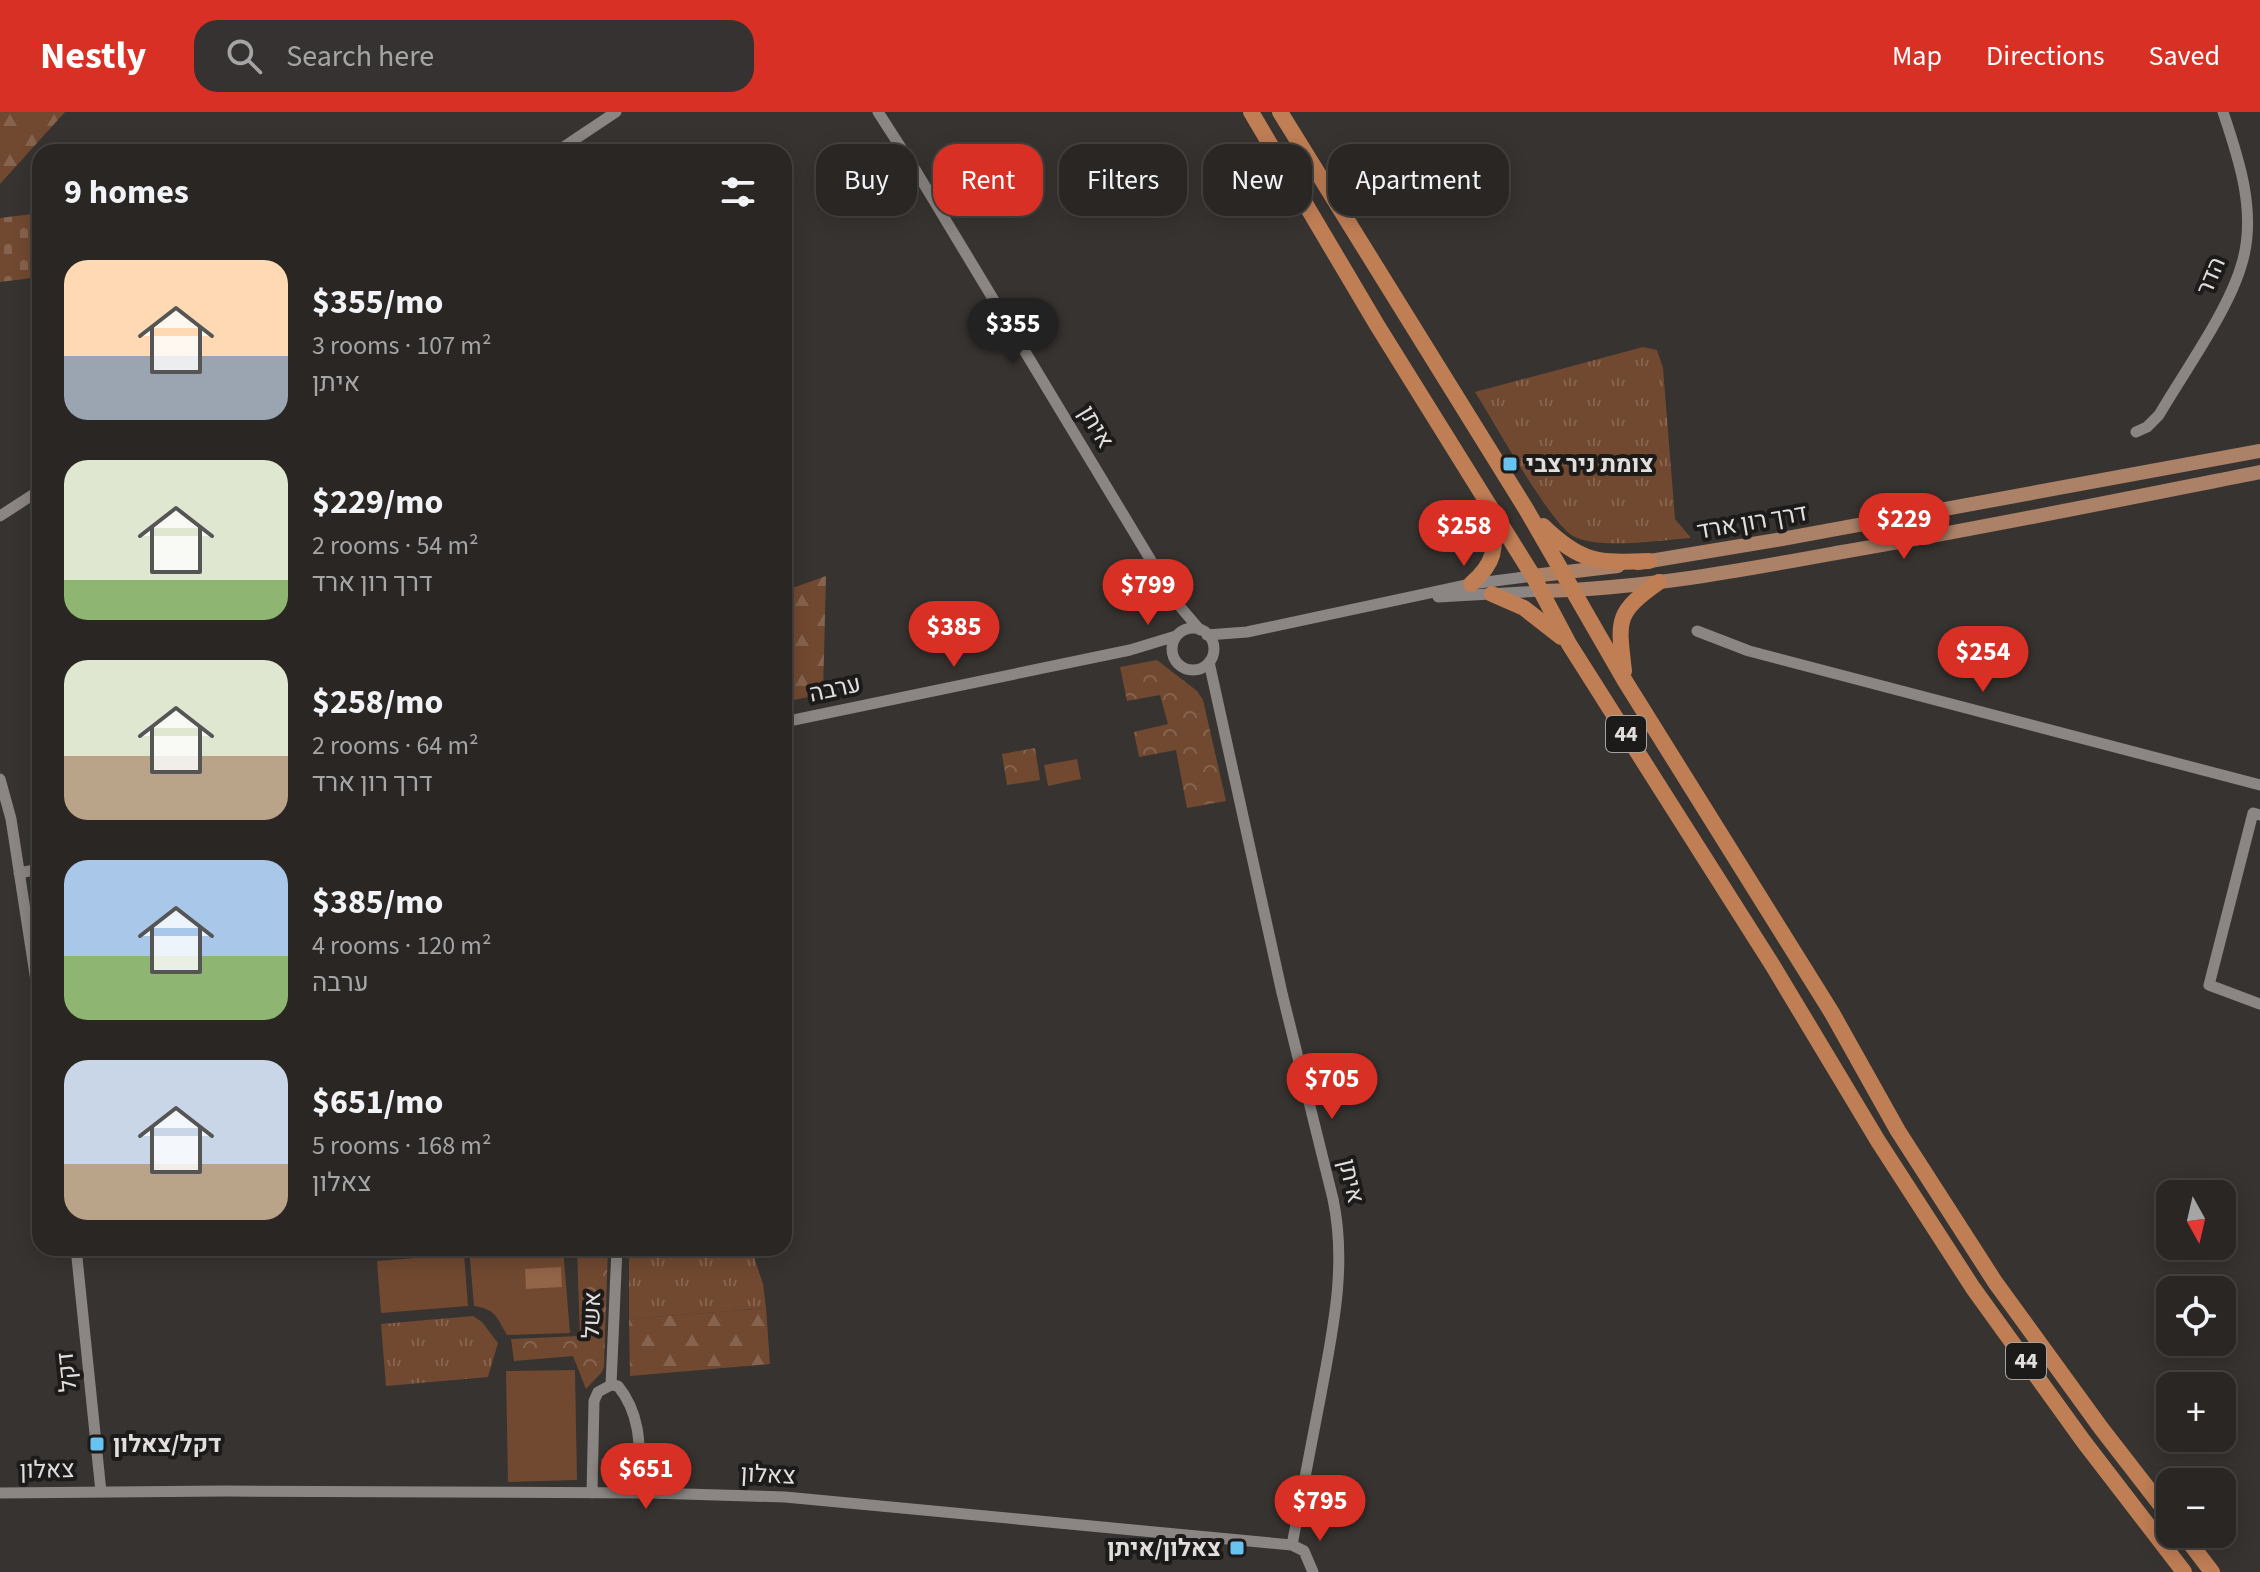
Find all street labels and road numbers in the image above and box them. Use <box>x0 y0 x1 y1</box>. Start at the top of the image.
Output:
street label: הדר <box>2187 251 2235 301</box>
street label: איתן <box>1070 399 1122 455</box>
street label: דרך רון ארד <box>1694 495 1810 549</box>
street label: ערבה <box>806 666 864 712</box>
road number: 44 <box>1606 716 1646 752</box>
street label: איתן <box>1329 1155 1373 1207</box>
street label: אשל <box>574 1291 610 1339</box>
road number: 44 <box>2006 1343 2046 1379</box>
street label: דקל <box>48 1350 86 1394</box>
street label: צאלון <box>19 1452 75 1488</box>
street label: צאלון <box>740 1456 796 1494</box>

